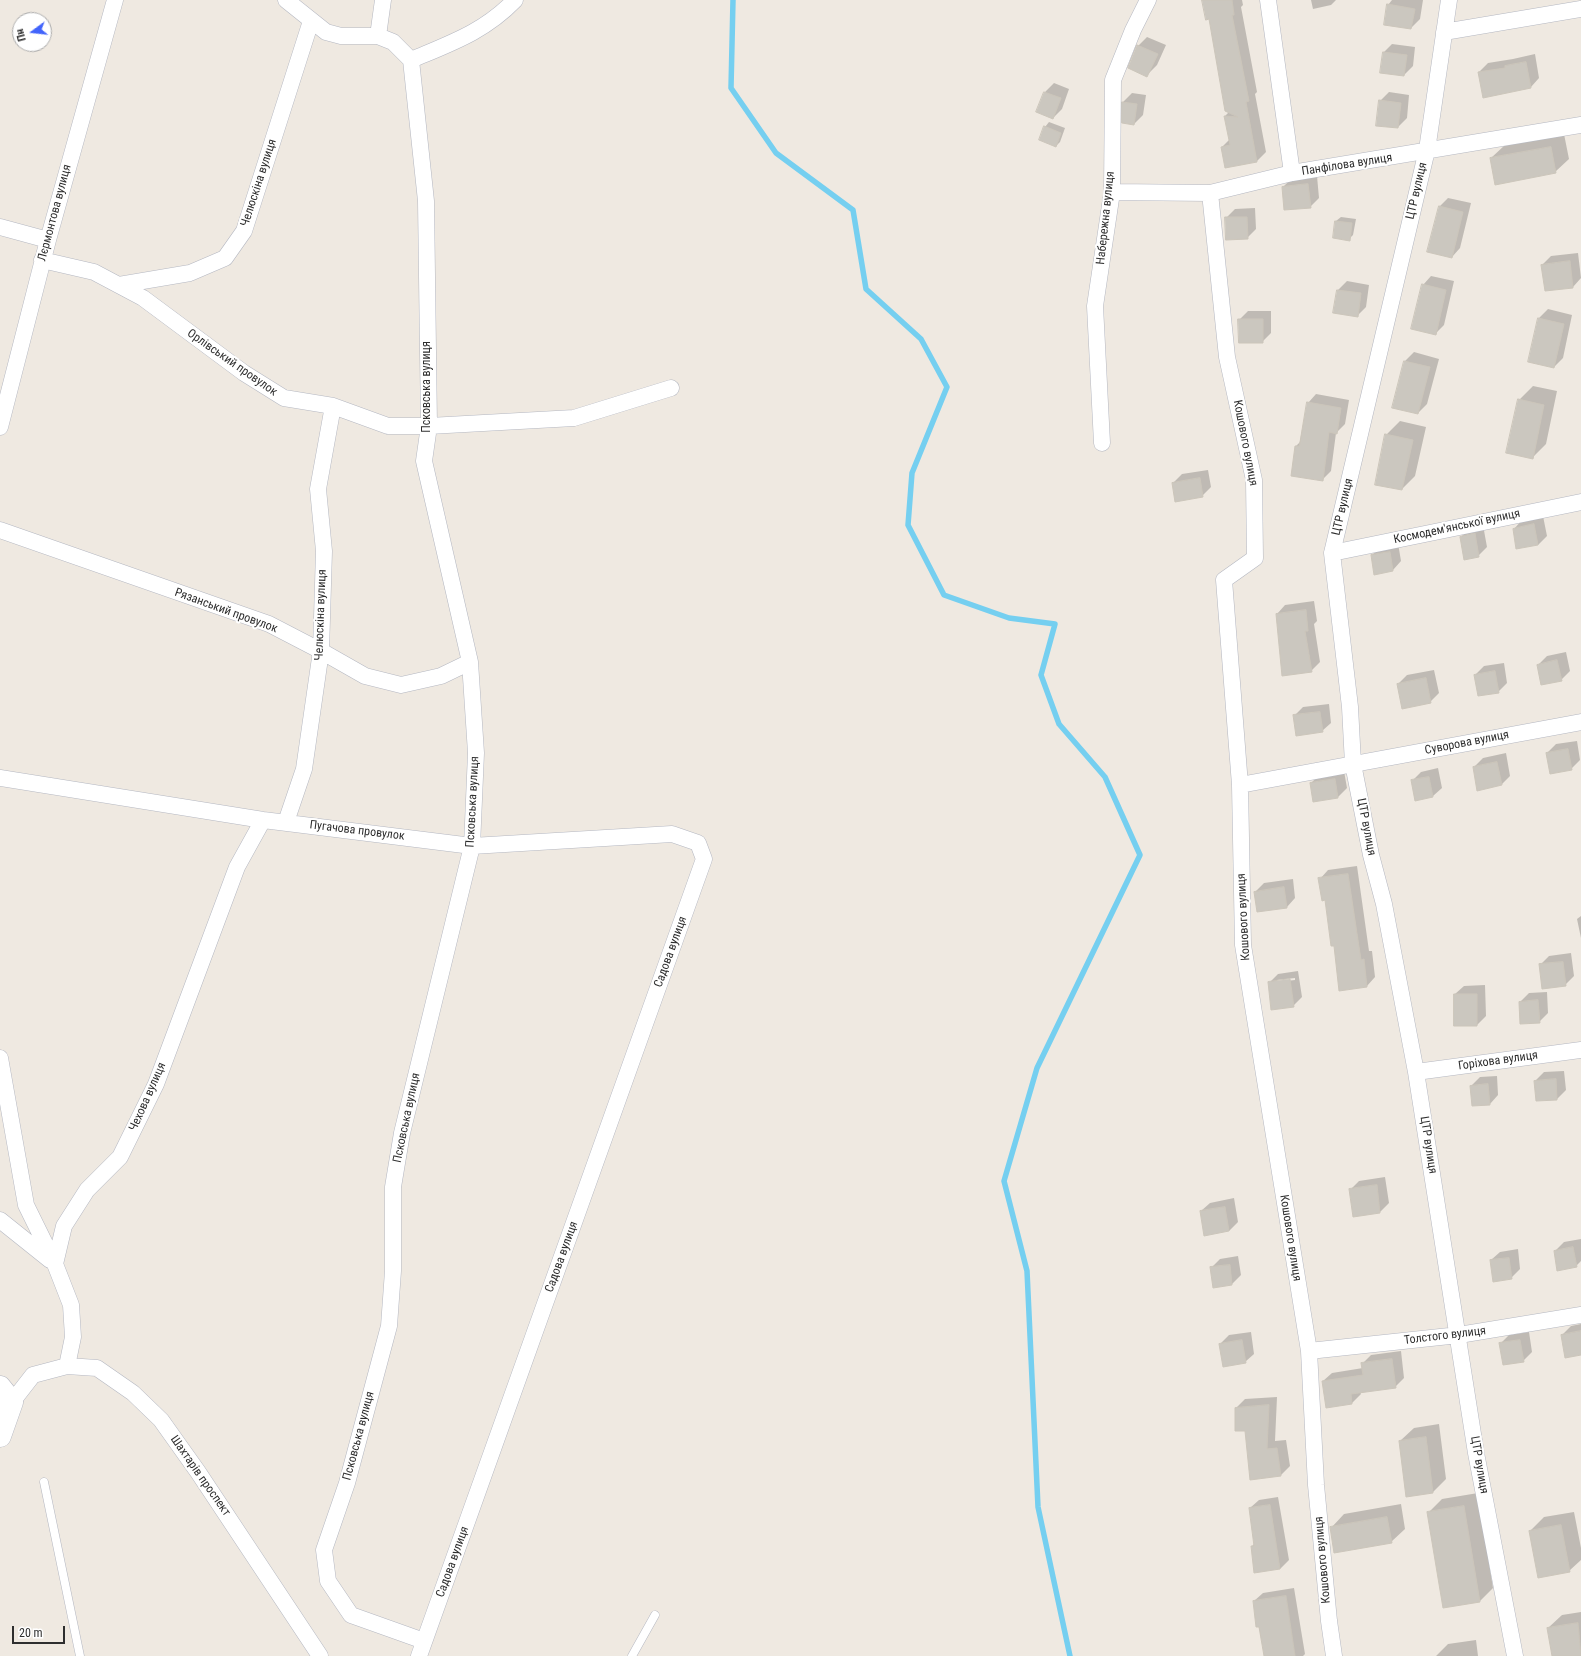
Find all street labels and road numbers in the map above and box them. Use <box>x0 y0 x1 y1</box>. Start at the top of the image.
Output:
street label: Челюскіна вулиця <box>238 137 280 229</box>
street label: Панфілова вулиця <box>1301 151 1393 179</box>
street label: ЦТР вулиця <box>1403 161 1431 221</box>
street label: Лєрмонтова вулиця <box>35 163 75 263</box>
street label: Набережна вулиця <box>1094 171 1118 265</box>
street label: Орлівський провулок <box>184 327 280 399</box>
street label: Псковська вулиця <box>420 341 434 433</box>
street label: Кошового вулиця <box>1230 399 1260 487</box>
street label: ЦТР вулиця <box>1329 477 1357 537</box>
street label: Космодем'янської вулиця <box>1392 507 1522 547</box>
street label: Челюскіна вулиця <box>312 569 330 661</box>
street label: Рязанський провулок <box>173 586 279 636</box>
street label: Суворова вулиця <box>1424 728 1510 758</box>
street label: Псковська вулиця <box>463 756 483 848</box>
street label: ЦТР вулиця <box>1353 797 1379 857</box>
street label: Пугачова провулок <box>309 818 405 844</box>
street label: Кошового вулиця <box>1235 873 1253 961</box>
street label: Садова вулиця <box>651 914 691 990</box>
street label: Горіхова вулиця <box>1457 1048 1539 1074</box>
street label: Чехова вулиця <box>126 1060 170 1134</box>
street label: Псковська вулиця <box>390 1072 424 1164</box>
street label: ЦТР вулиця <box>1416 1115 1440 1175</box>
street label: Кошового вулиця <box>1276 1194 1304 1282</box>
street label: Садова вулиця <box>542 1219 582 1295</box>
street label: Толстого вулиця <box>1403 1324 1487 1348</box>
street label: Псковська вулиця <box>340 1390 378 1482</box>
street label: Шахтарів проспект <box>167 1433 233 1519</box>
street label: ЦТР вулиця <box>1467 1435 1491 1495</box>
street label: Кошового вулиця <box>1312 1516 1334 1604</box>
street label: Садова вулиця <box>433 1524 473 1600</box>

